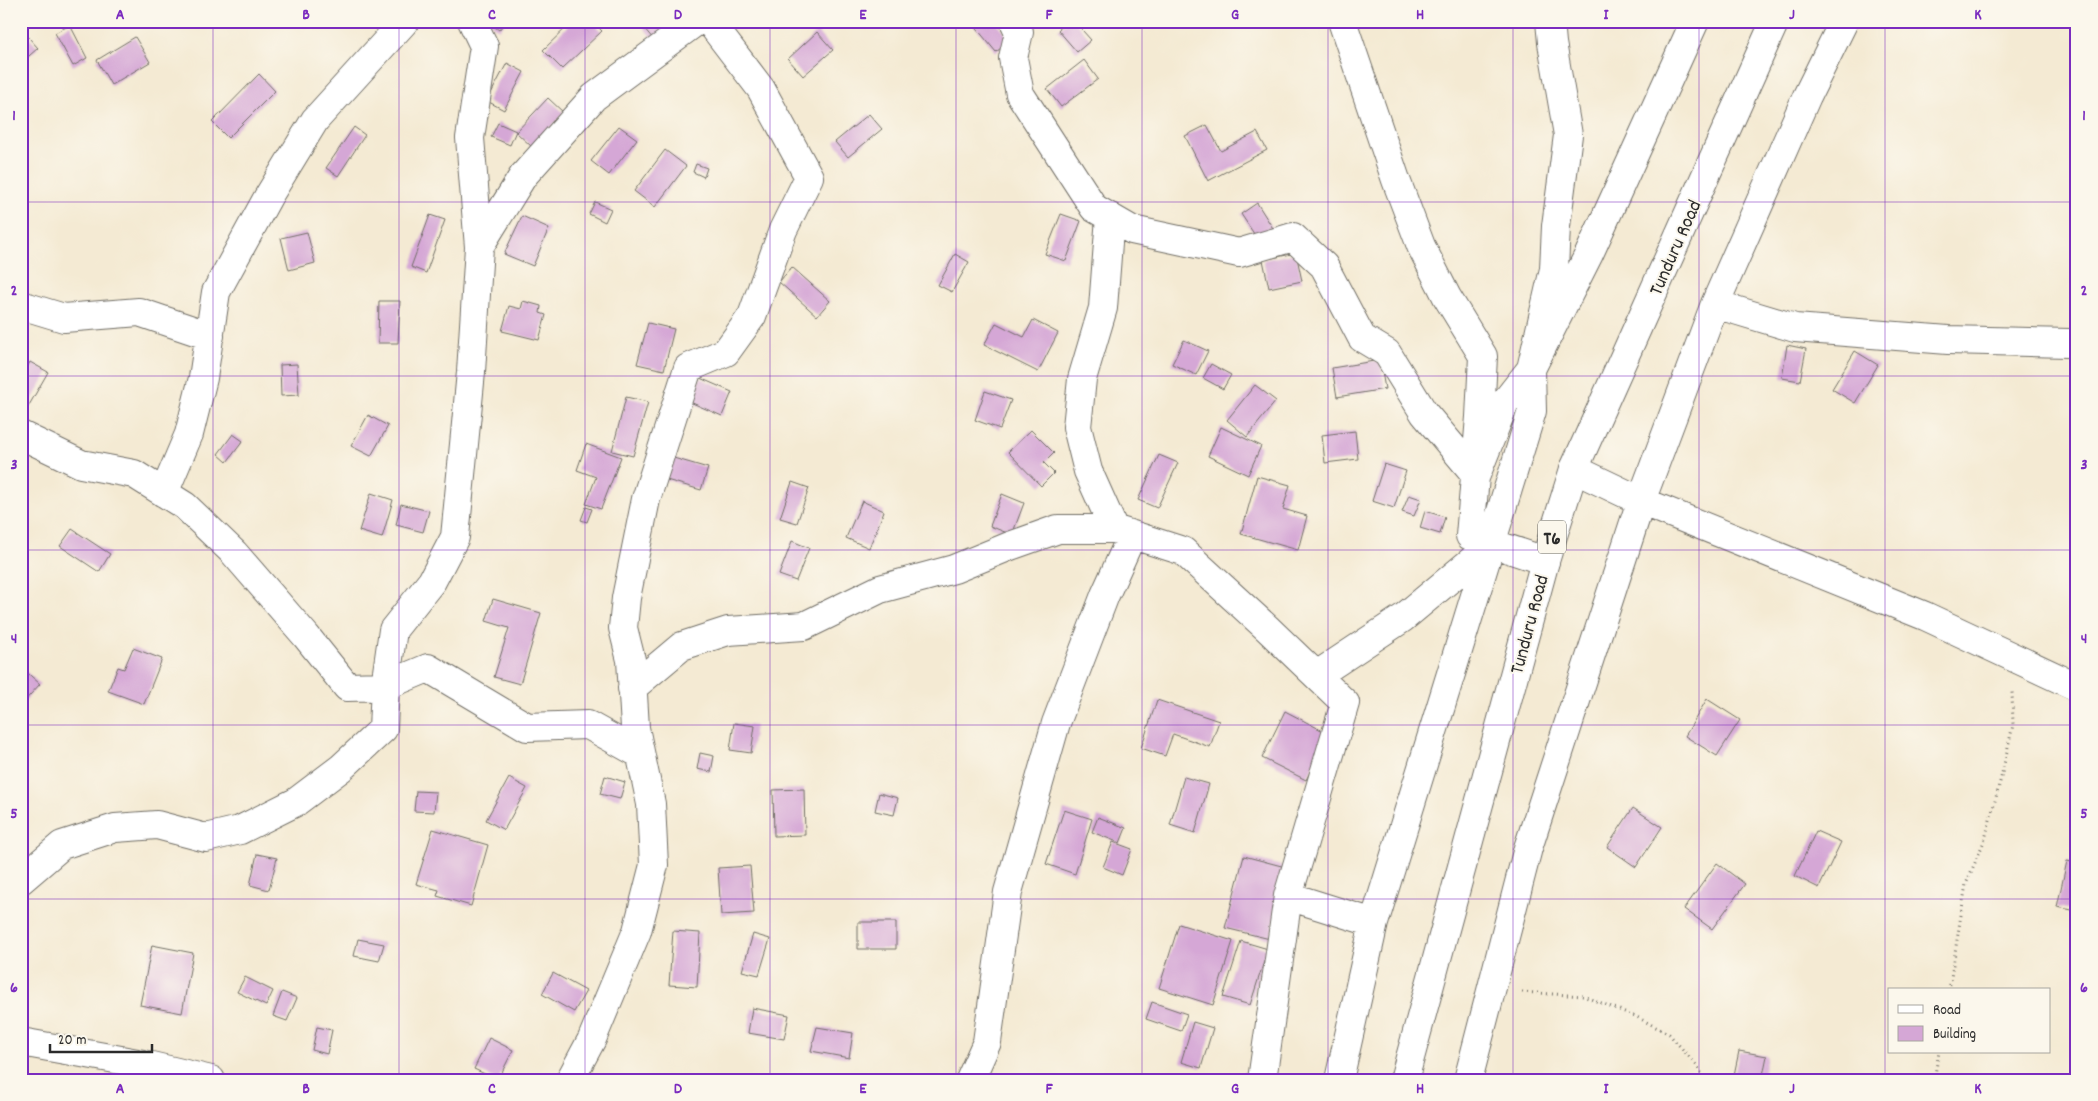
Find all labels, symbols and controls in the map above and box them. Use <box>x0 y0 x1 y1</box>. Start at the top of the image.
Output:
text: A <box>116 4 125 27</box>
text: B <box>302 4 310 27</box>
text: C <box>488 4 496 27</box>
text: D <box>674 4 683 27</box>
text: E <box>859 4 867 27</box>
text: F <box>1045 4 1053 27</box>
text: G <box>1231 4 1239 27</box>
text: H <box>1416 4 1424 27</box>
text: I <box>1604 4 1610 27</box>
text: J <box>1789 4 1795 27</box>
text: K <box>1974 4 1982 27</box>
text: 1 <box>12 105 16 128</box>
text: 1 <box>2082 105 2086 128</box>
street label: Tunduru Road <box>1643 196 1710 300</box>
text: 2 <box>11 280 18 303</box>
text: 2 <box>2081 280 2088 303</box>
text: 3 <box>10 454 18 477</box>
text: 3 <box>2080 454 2088 477</box>
road number: T6 <box>1538 520 1566 554</box>
street label: Tunduru Road <box>1504 572 1558 678</box>
text: 4 <box>11 628 17 651</box>
text: 4 <box>2081 628 2087 651</box>
text: 5 <box>10 803 18 826</box>
text: 5 <box>2080 803 2088 826</box>
text: 6 <box>10 977 18 1000</box>
text: 6 <box>2080 977 2088 1000</box>
legend <box>1888 988 2050 1054</box>
text: Road <box>1933 1000 1961 1022</box>
scale bar <box>50 1021 152 1053</box>
text: Building <box>1933 1024 1976 1046</box>
text: 20 m <box>58 1030 86 1052</box>
text: A <box>116 1078 125 1101</box>
text: B <box>302 1078 310 1101</box>
text: C <box>488 1078 496 1101</box>
text: D <box>674 1078 683 1101</box>
text: E <box>859 1078 867 1101</box>
text: F <box>1045 1078 1053 1101</box>
text: G <box>1231 1078 1239 1101</box>
text: H <box>1416 1078 1424 1101</box>
text: I <box>1604 1078 1610 1101</box>
text: J <box>1789 1078 1795 1101</box>
text: K <box>1974 1078 1982 1101</box>

